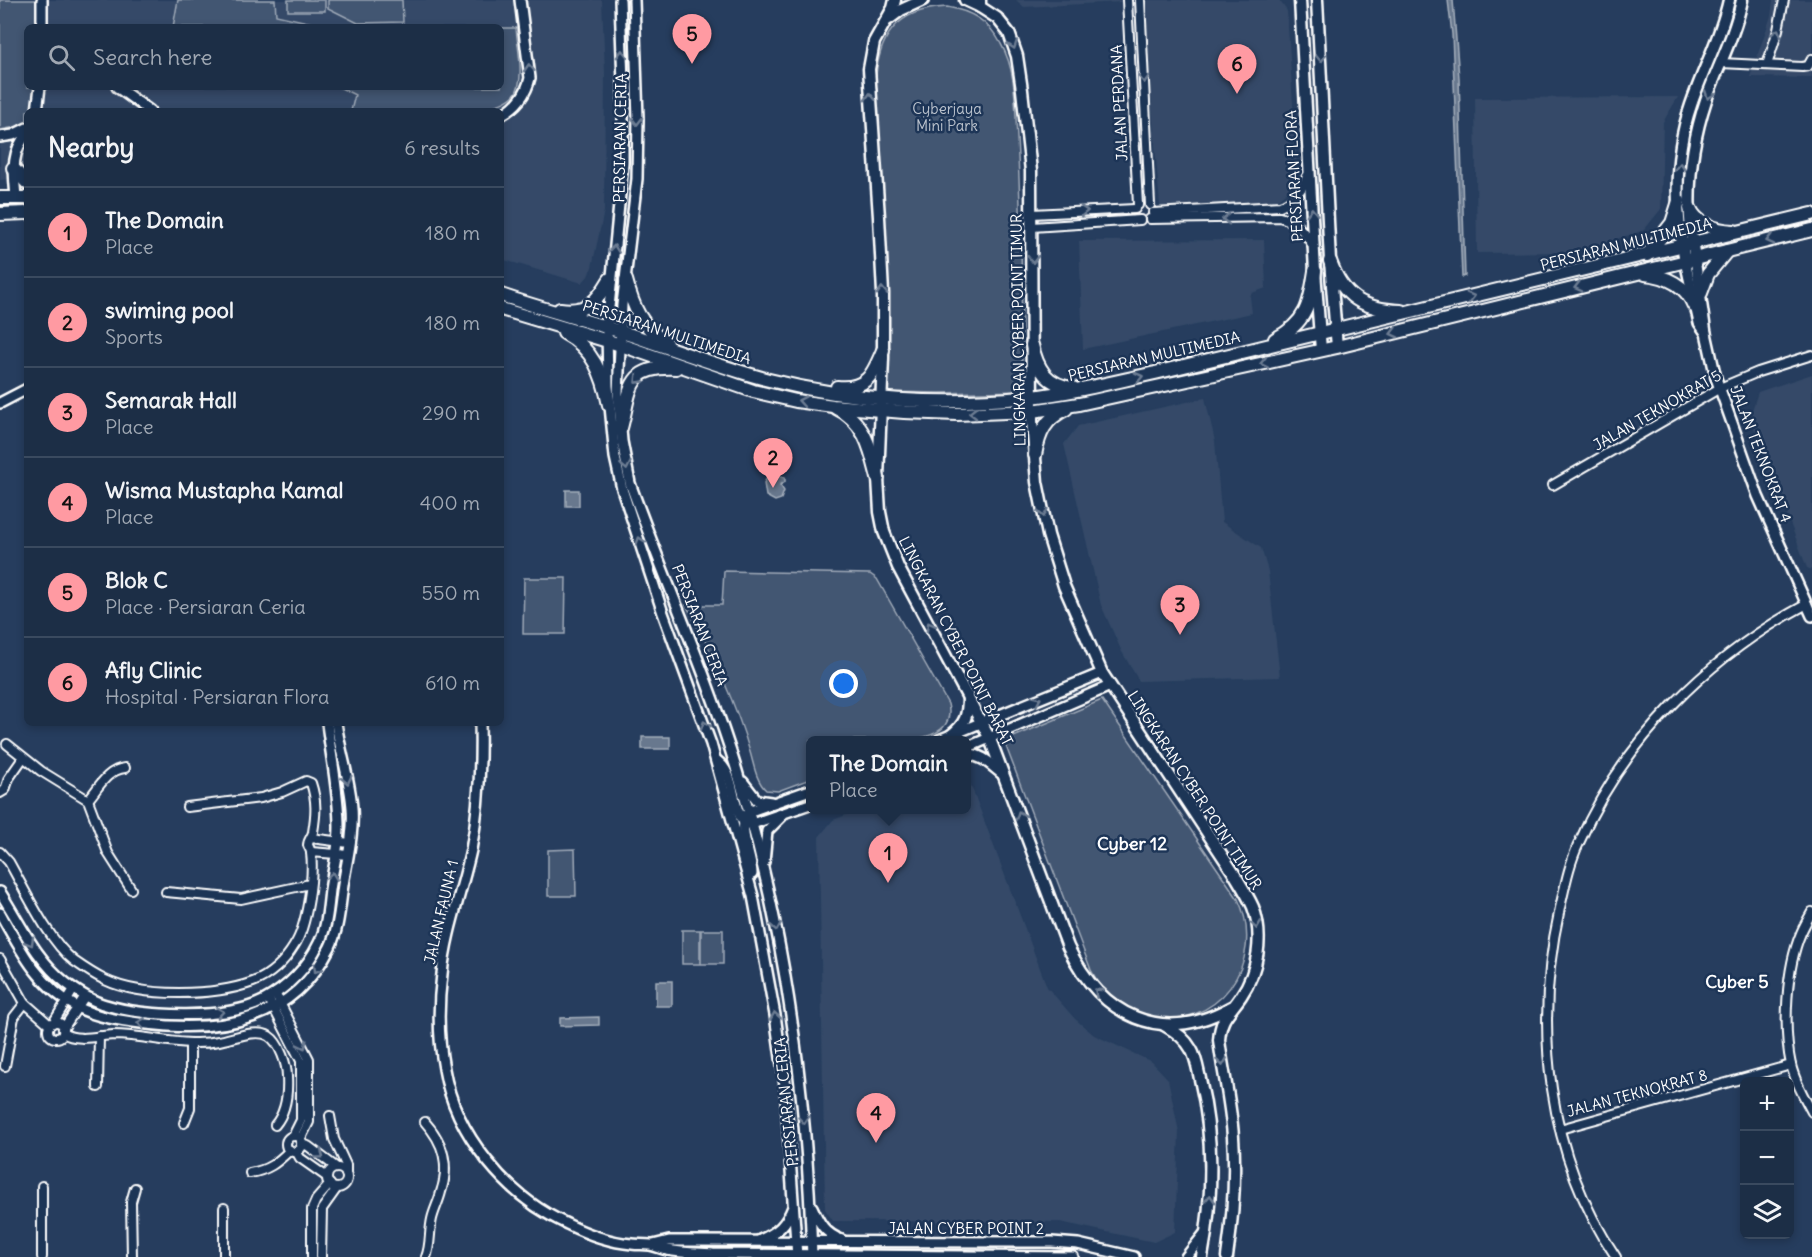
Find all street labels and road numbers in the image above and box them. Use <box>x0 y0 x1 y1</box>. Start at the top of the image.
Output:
street label: JALAN PERDANA <box>1106 44 1132 162</box>
street label: PERSIARAN CERIA <box>609 73 631 203</box>
street label: PERSIARAN FLORA <box>1281 109 1307 242</box>
street label: LINGKARAN CYBER POINT TIMUR <box>1006 213 1030 447</box>
street label: PERSIARAN MULTIMEDIA <box>1538 213 1714 275</box>
street label: PERSIARAN MULTIMEDIA <box>580 296 754 368</box>
street label: PERSIARAN MULTIMEDIA <box>1066 327 1242 385</box>
street label: JALAN TEKNOKRAT 5 <box>1590 366 1724 454</box>
street label: JALAN TEKNOKRAT 4 <box>1726 383 1796 525</box>
street label: LINGKARAN CYBER POINT BARAT <box>895 533 1017 749</box>
street label: PERSIARAN CERIA <box>668 561 732 689</box>
street label: LINGKARAN CYBER POINT TIMUR <box>1124 687 1267 893</box>
street label: JALAN FAUNA 1 <box>420 858 462 966</box>
street label: PERSIARAN CERIA <box>770 1036 802 1167</box>
street label: JALAN TEKNOKRAT 8 <box>1565 1065 1709 1121</box>
street label: JALAN CYBER POINT 2 <box>888 1219 1044 1238</box>

